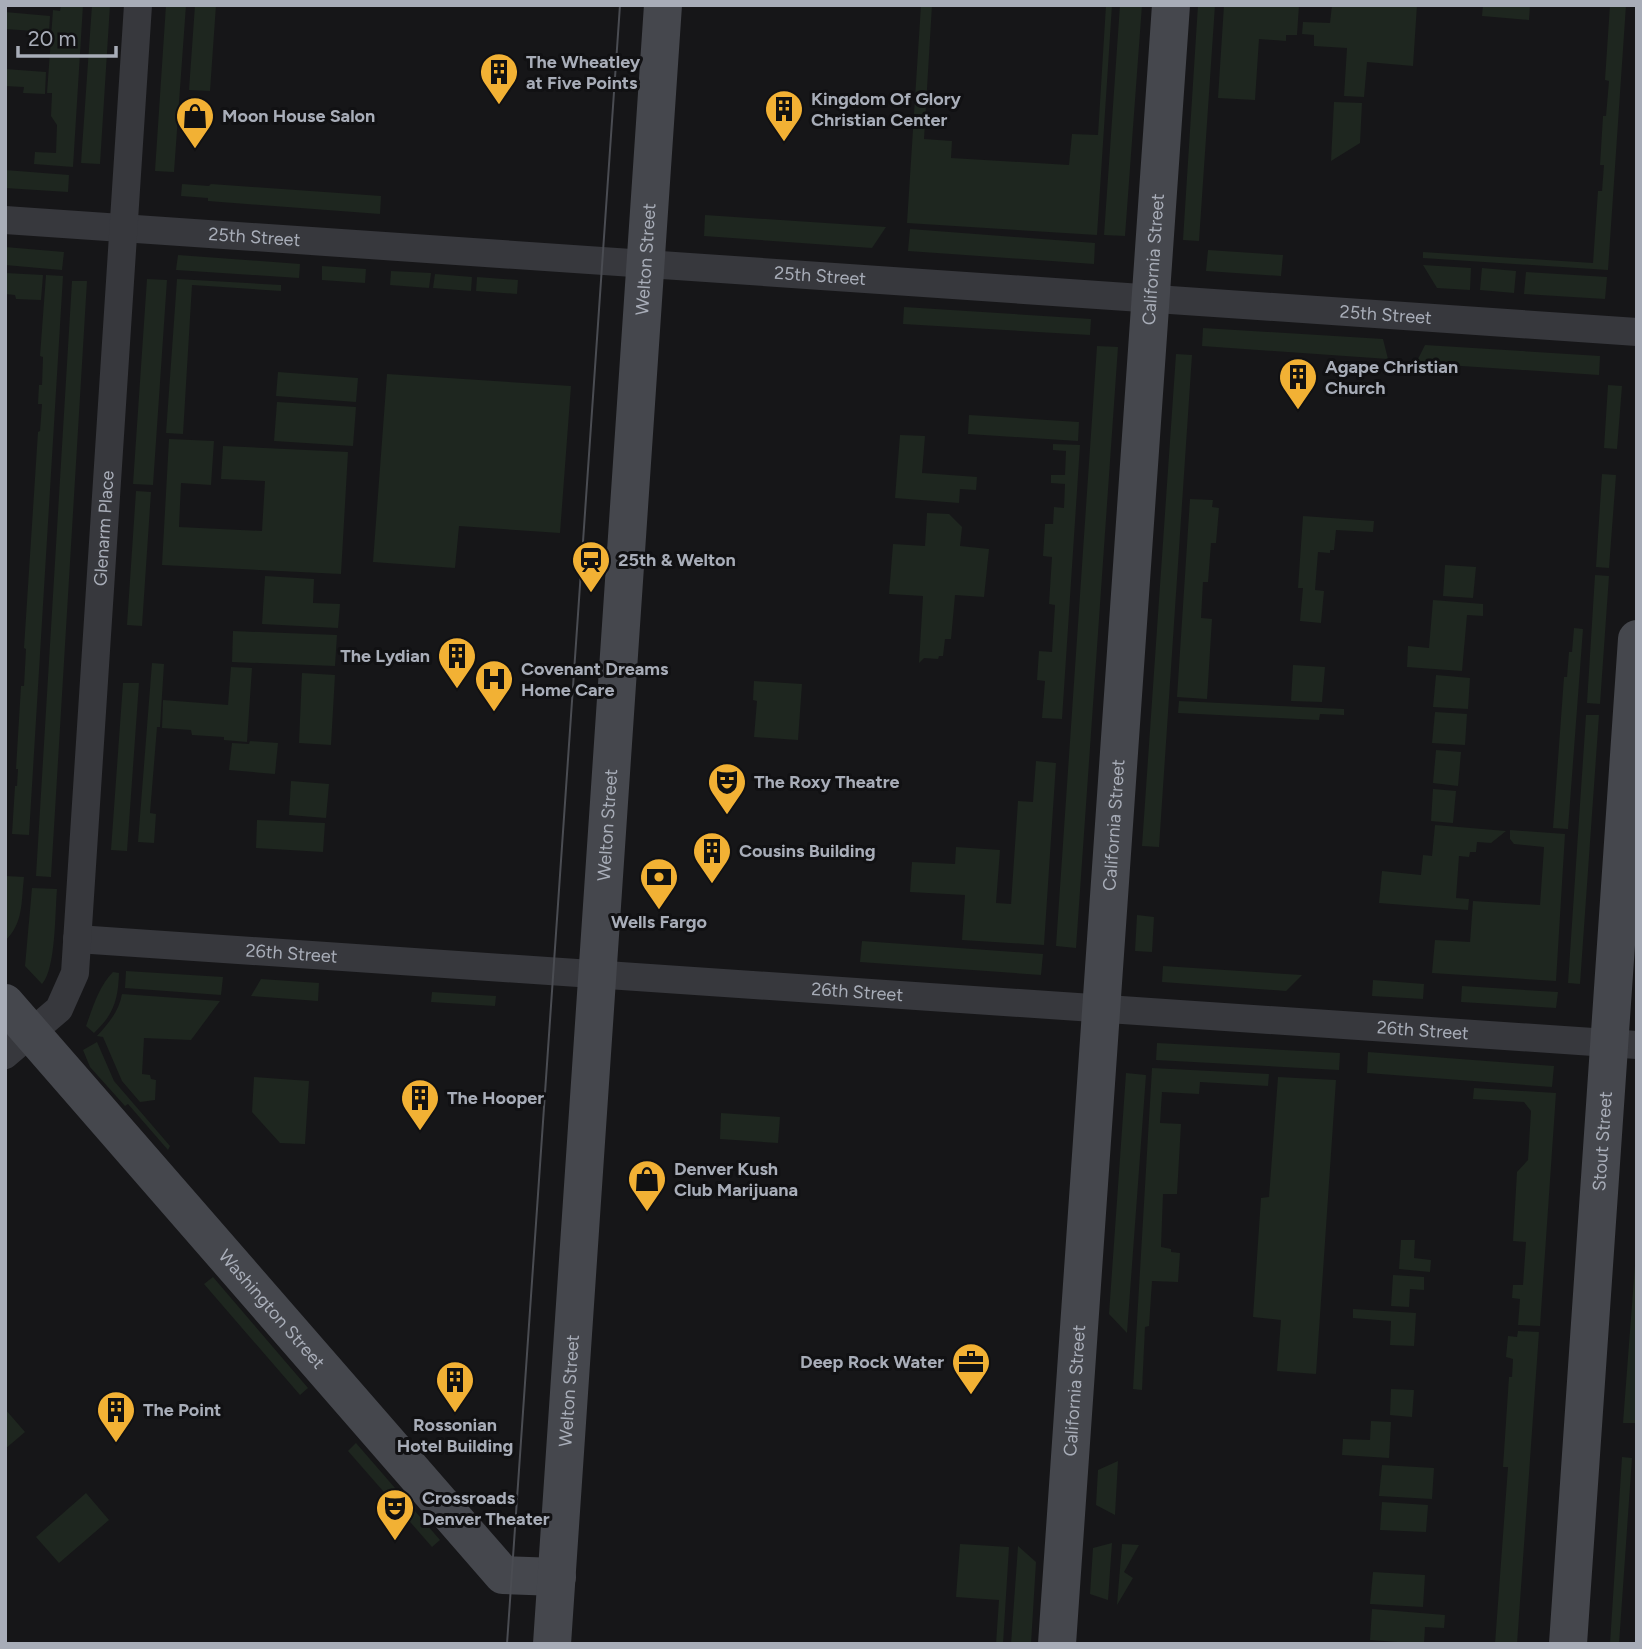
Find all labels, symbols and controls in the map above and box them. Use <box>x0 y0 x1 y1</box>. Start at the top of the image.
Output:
scale bar <box>18 14 116 58</box>
text: 20 m <box>28 26 76 51</box>
building icon: The Wheatley at Five Points <box>478 51 520 106</box>
place label: The Wheatley at Five Points <box>526 51 641 94</box>
building icon: Kingdom Of Glory Christian Center <box>763 88 805 143</box>
place label: Kingdom Of Glory Christian Center <box>811 88 961 131</box>
shop icon: Moon House Salon <box>174 95 216 150</box>
place label: Moon House Salon <box>222 105 375 127</box>
street label: California Street <box>1138 193 1169 326</box>
street label: Welton Street <box>631 202 661 316</box>
street label: 25th Street <box>208 223 301 251</box>
street label: 25th Street <box>773 262 867 290</box>
street label: 25th Street <box>1339 301 1433 329</box>
building icon: Agape Christian Church <box>1277 356 1319 411</box>
place label: Agape Christian Church <box>1325 356 1458 399</box>
street label: Glenarm Place <box>89 470 119 587</box>
station icon: 25th & Welton <box>570 539 612 594</box>
place label: 25th & Welton <box>618 549 736 571</box>
building icon: The Lydian <box>436 635 478 690</box>
place label: The Lydian <box>340 645 430 667</box>
hospital icon: Covenant Dreams Home Care <box>473 658 515 713</box>
place label: Covenant Dreams Home Care <box>521 658 669 701</box>
street label: California Street <box>1098 758 1130 891</box>
theatre icon: The Roxy Theatre <box>706 761 748 816</box>
street label: Welton Street <box>593 768 622 882</box>
place label: The Roxy Theatre <box>754 771 899 793</box>
building icon: Cousins Building <box>691 830 733 885</box>
place label: Cousins Building <box>739 840 876 862</box>
bank icon: Wells Fargo <box>638 856 680 911</box>
place label: Wells Fargo <box>611 911 707 933</box>
street label: 26th Street <box>245 939 338 968</box>
street label: 26th Street <box>811 978 904 1006</box>
street label: 26th Street <box>1376 1016 1470 1045</box>
building icon: The Hooper <box>399 1077 441 1132</box>
place label: The Hooper <box>447 1087 544 1109</box>
street label: Stout Street <box>1588 1090 1617 1192</box>
shop icon: Denver Kush Club Marijuana <box>626 1158 668 1213</box>
place label: Denver Kush Club Marijuana <box>674 1158 798 1201</box>
street label: Washington Street <box>214 1245 330 1374</box>
street label: California Street <box>1059 1324 1090 1457</box>
street label: Welton Street <box>554 1334 584 1447</box>
office icon: Deep Rock Water <box>950 1341 992 1396</box>
place label: Deep Rock Water <box>800 1351 944 1373</box>
building icon: Rossonian Hotel Building <box>434 1359 476 1414</box>
building icon: The Point <box>95 1389 137 1444</box>
place label: The Point <box>143 1399 221 1421</box>
place label: Rossonian Hotel Building <box>397 1414 513 1457</box>
theatre icon: Crossroads Denver Theater <box>374 1487 416 1542</box>
place label: Crossroads Denver Theater <box>422 1487 550 1530</box>

